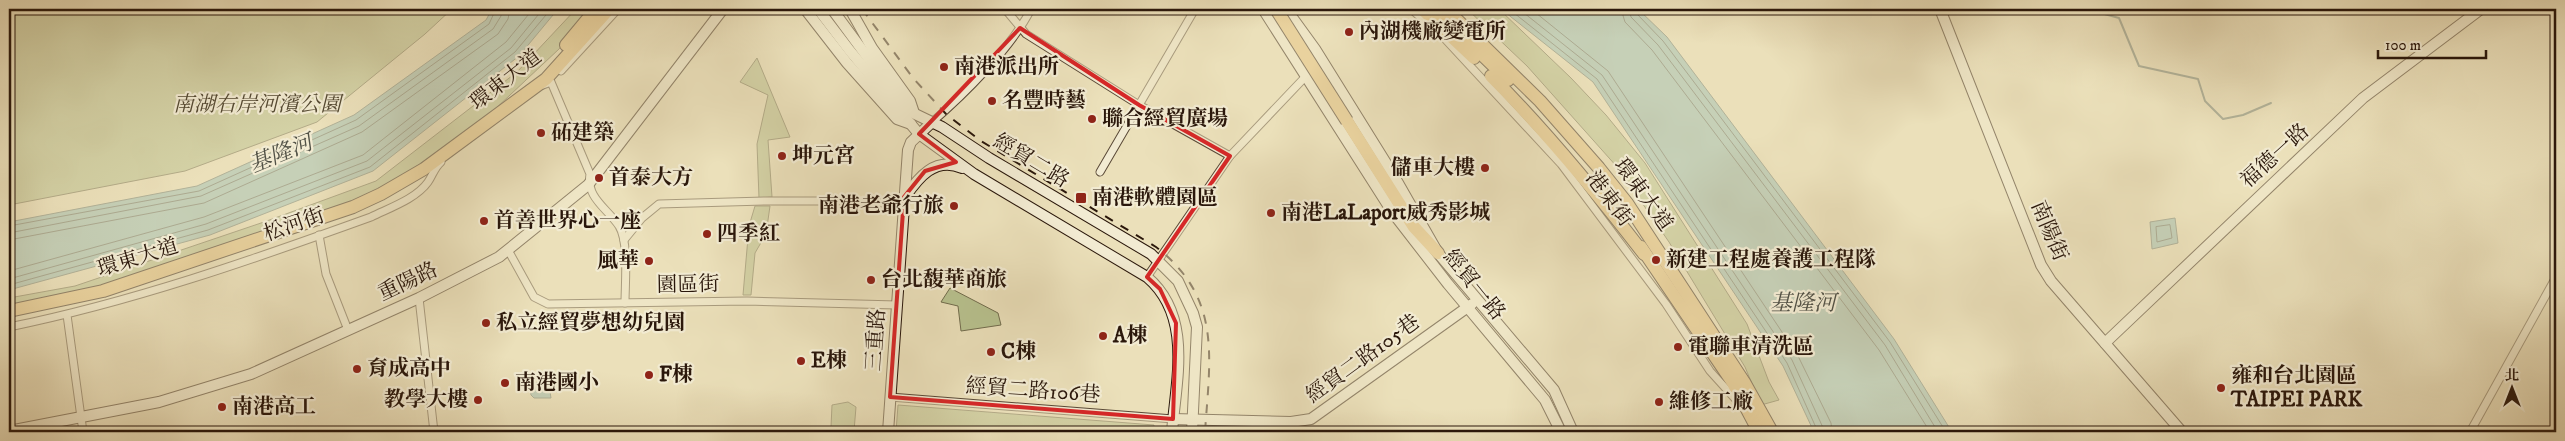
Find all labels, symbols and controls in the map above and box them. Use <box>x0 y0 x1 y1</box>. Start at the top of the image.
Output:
place label: 內湖機廠變電所 <box>1359 19 1506 45</box>
marker: 內湖機廠變電所 <box>1343 26 1355 38</box>
scale bar <box>2378 28 2485 60</box>
text: 100 m <box>2385 36 2421 55</box>
street label: 環東大道 <box>465 44 547 116</box>
place label: 南港派出所 <box>954 54 1059 80</box>
marker: 南港派出所 <box>938 61 950 73</box>
place label: 名豐時藝 <box>1002 88 1086 114</box>
park label: 南湖右岸河濱公園 <box>173 92 344 118</box>
marker: 名豐時藝 <box>986 95 998 107</box>
place label: 聯合經貿廣場 <box>1102 106 1228 132</box>
marker: 聯合經貿廣場 <box>1086 113 1098 125</box>
street label: 福德一路 <box>2235 118 2315 194</box>
place label: 砳建築 <box>551 120 614 146</box>
marker: 砳建築 <box>535 127 547 139</box>
water label: 基隆河 <box>245 128 320 179</box>
street label: 經貿二路 <box>988 128 1074 194</box>
place label: 坤元宮 <box>792 143 855 169</box>
marker: 坤元宮 <box>776 150 788 162</box>
street label: 環東大道 <box>1608 153 1678 237</box>
place label: 儲車大樓 <box>1391 155 1475 181</box>
marker: 儲車大樓 <box>1479 162 1491 174</box>
place label: 首泰大方 <box>609 165 693 191</box>
street label: 港東街 <box>1580 166 1638 232</box>
marker: 首泰大方 <box>593 172 605 184</box>
place label: 南港軟體園區 <box>1092 185 1218 211</box>
marker: 南港軟體園區 <box>1074 191 1088 205</box>
place label: 南港老爺行旅 <box>818 193 944 219</box>
street label: 南陽街 <box>2025 197 2073 265</box>
marker: 南港老爺行旅 <box>948 200 960 212</box>
place label: 南港LaLaport威秀影城 <box>1281 200 1490 226</box>
street label: 松河街 <box>260 202 328 248</box>
marker: 南港LaLaport威秀影城 <box>1265 207 1277 219</box>
place label: 首善世界心一座 <box>494 208 641 234</box>
marker: 首善世界心一座 <box>478 215 490 227</box>
place label: 四季紅 <box>717 221 780 247</box>
marker: 四季紅 <box>701 228 713 240</box>
street label: 環東大道 <box>94 233 182 283</box>
street label: 經貿一路 <box>1437 244 1511 326</box>
place label: 新建工程處養護工程隊 <box>1666 247 1876 273</box>
place label: 風華 <box>597 248 639 274</box>
marker: 新建工程處養護工程隊 <box>1650 254 1662 266</box>
marker: 風華 <box>643 255 655 267</box>
street label: 重陽路 <box>374 257 442 307</box>
place label: 台北馥華商旅 <box>881 267 1007 293</box>
street label: 園區街 <box>656 271 720 299</box>
marker: 台北馥華商旅 <box>865 274 877 286</box>
water label: 基隆河 <box>1770 290 1840 317</box>
street label: 三重路 <box>861 308 891 372</box>
street label: 經貿二路105巷 <box>1301 309 1425 409</box>
place label: 私立經貿夢想幼兒園 <box>496 310 685 336</box>
marker: 私立經貿夢想幼兒園 <box>480 317 492 329</box>
place label: A棟 <box>1112 323 1147 349</box>
marker: A棟 <box>1097 330 1109 342</box>
place label: 電聯車清洗區 <box>1688 334 1814 360</box>
place label: C棟 <box>1001 339 1036 365</box>
marker: 電聯車清洗區 <box>1672 341 1684 353</box>
marker: C棟 <box>985 346 997 358</box>
place label: E棟 <box>811 348 847 374</box>
marker: E棟 <box>795 355 807 367</box>
place label: 育成高中 <box>367 356 451 382</box>
place label: F棟 <box>659 362 693 388</box>
marker: 育成高中 <box>351 363 363 375</box>
place label: 雍和台北園區 TAIPEI PARK <box>2230 363 2364 413</box>
north arrow <box>2488 364 2538 414</box>
text: 北 <box>2505 367 2519 385</box>
marker: F棟 <box>643 369 655 381</box>
place label: 南港國小 <box>515 370 599 396</box>
street label: 經貿二路106巷 <box>965 373 1101 409</box>
marker: 南港國小 <box>499 377 511 389</box>
marker: 雍和台北園區 TAIPEI PARK <box>2215 382 2227 394</box>
place label: 教學大樓 <box>384 387 468 413</box>
place label: 維修工廠 <box>1669 389 1753 415</box>
place label: 南港高工 <box>232 394 316 420</box>
marker: 教學大樓 <box>472 394 484 406</box>
marker: 維修工廠 <box>1653 396 1665 408</box>
marker: 南港高工 <box>216 401 228 413</box>

